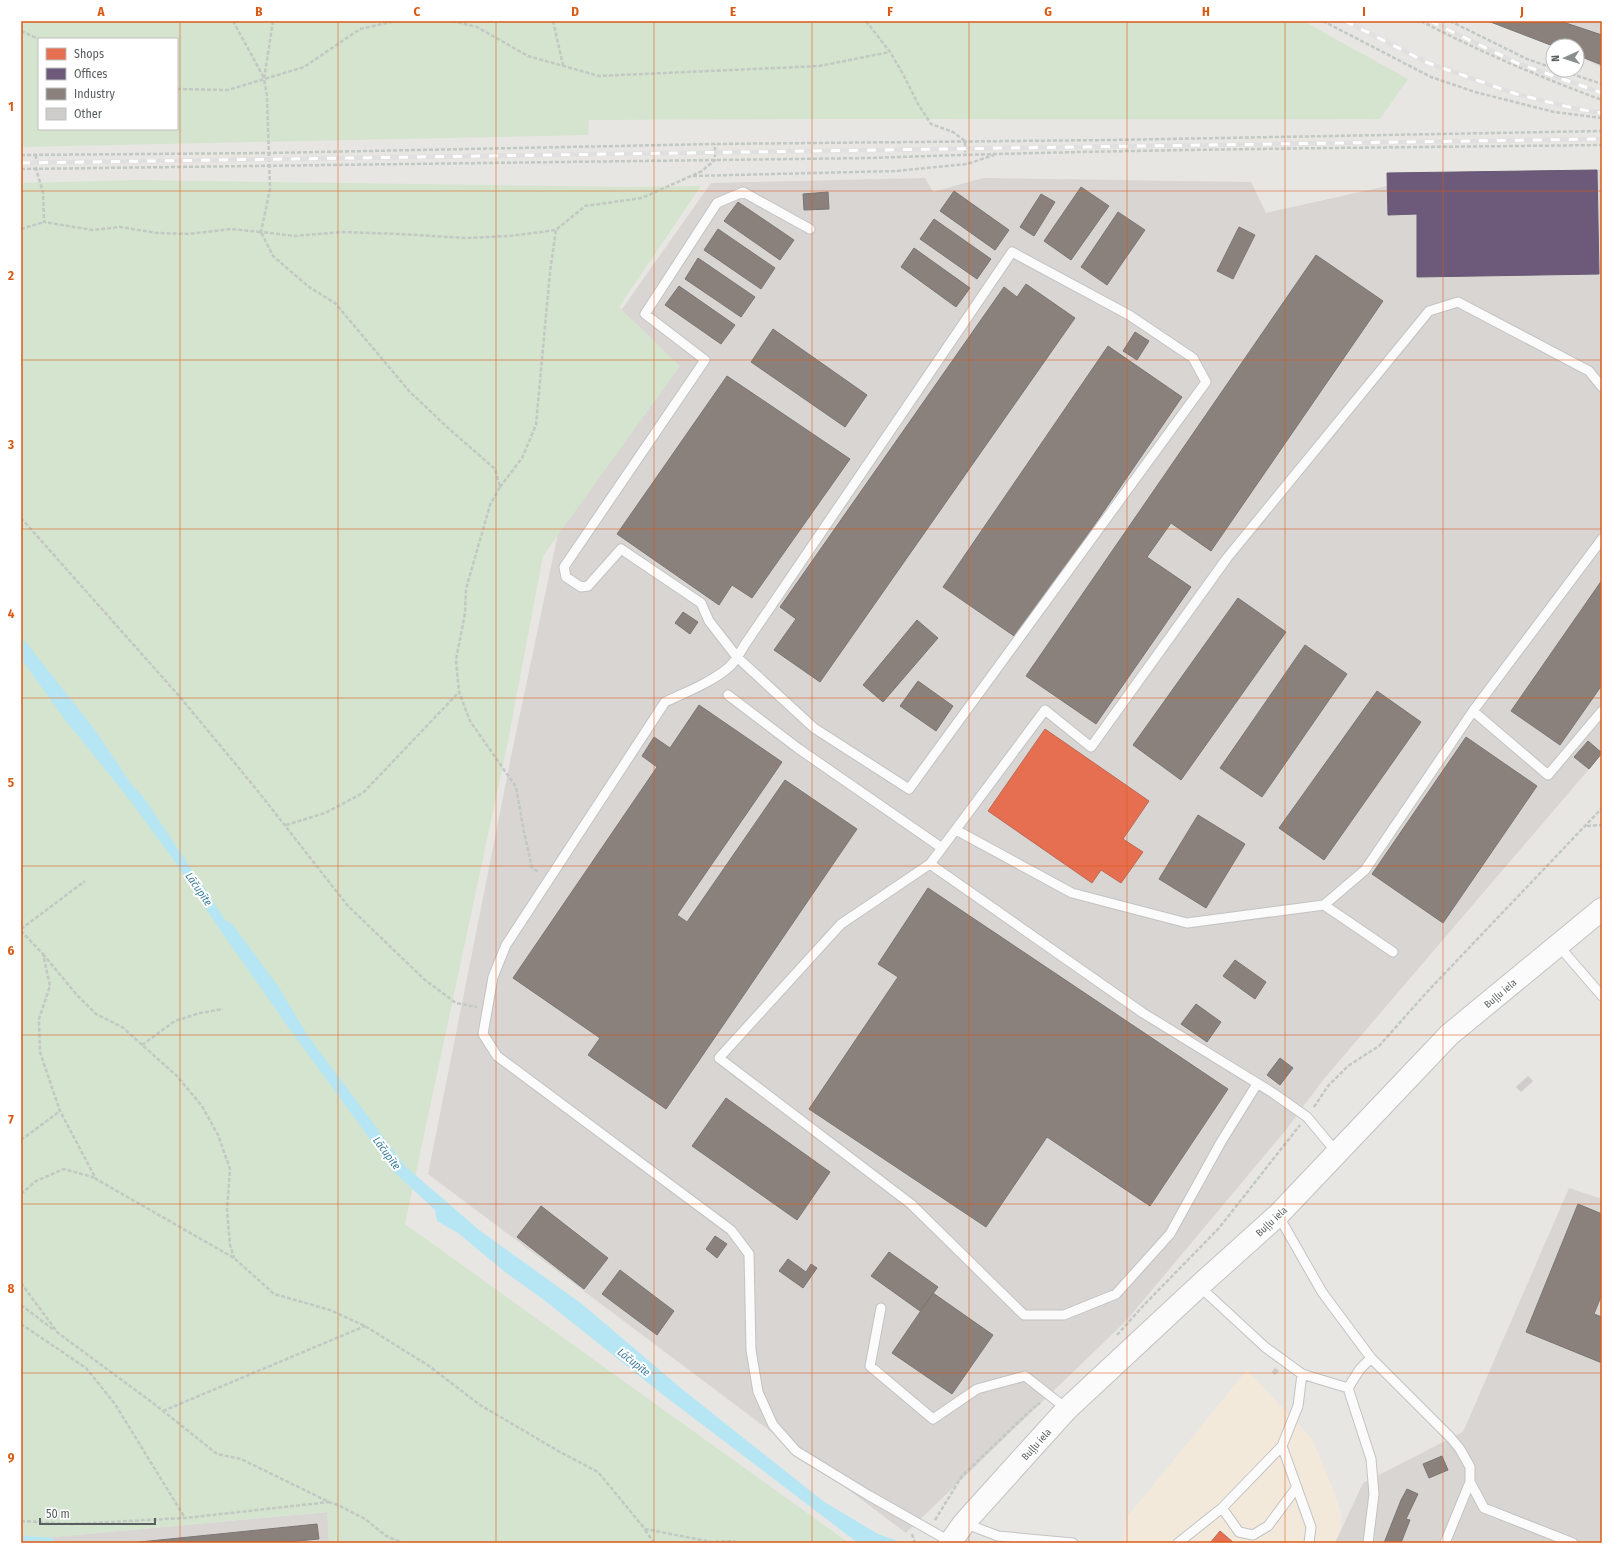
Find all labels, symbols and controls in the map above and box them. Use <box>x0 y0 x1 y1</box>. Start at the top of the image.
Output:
text: A <box>96 4 105 19</box>
text: B <box>255 4 263 19</box>
text: C <box>414 4 421 19</box>
text: D <box>571 4 579 19</box>
text: E <box>730 4 736 19</box>
text: F <box>887 4 893 19</box>
text: G <box>1044 4 1052 19</box>
text: H <box>1202 4 1210 19</box>
text: I <box>1362 4 1366 19</box>
text: J <box>1519 4 1524 19</box>
legend <box>38 38 178 130</box>
north arrow <box>1545 38 1585 78</box>
text: Shops <box>74 47 104 61</box>
text: N <box>1549 55 1562 62</box>
text: Offices <box>74 67 107 81</box>
text: Industry <box>74 87 115 101</box>
text: 1 <box>8 99 14 114</box>
text: Other <box>74 107 103 121</box>
text: 2 <box>7 268 14 283</box>
text: 3 <box>7 437 14 452</box>
text: 4 <box>8 606 15 621</box>
text: 5 <box>8 775 14 790</box>
water label: Lāčupīte <box>182 870 215 908</box>
text: 6 <box>8 943 15 958</box>
street label: Buļļu iela <box>1482 977 1519 1011</box>
text: 7 <box>8 1112 14 1127</box>
water label: Lāčupīte <box>370 1134 403 1172</box>
street label: Buļļu iela <box>1254 1204 1290 1239</box>
text: 8 <box>8 1281 15 1296</box>
water label: Lāčupīte <box>615 1346 653 1379</box>
street label: Buļļu iela <box>1019 1426 1054 1463</box>
text: 9 <box>8 1450 15 1465</box>
scale bar <box>40 1500 155 1526</box>
text: 50 m <box>46 1507 70 1521</box>

